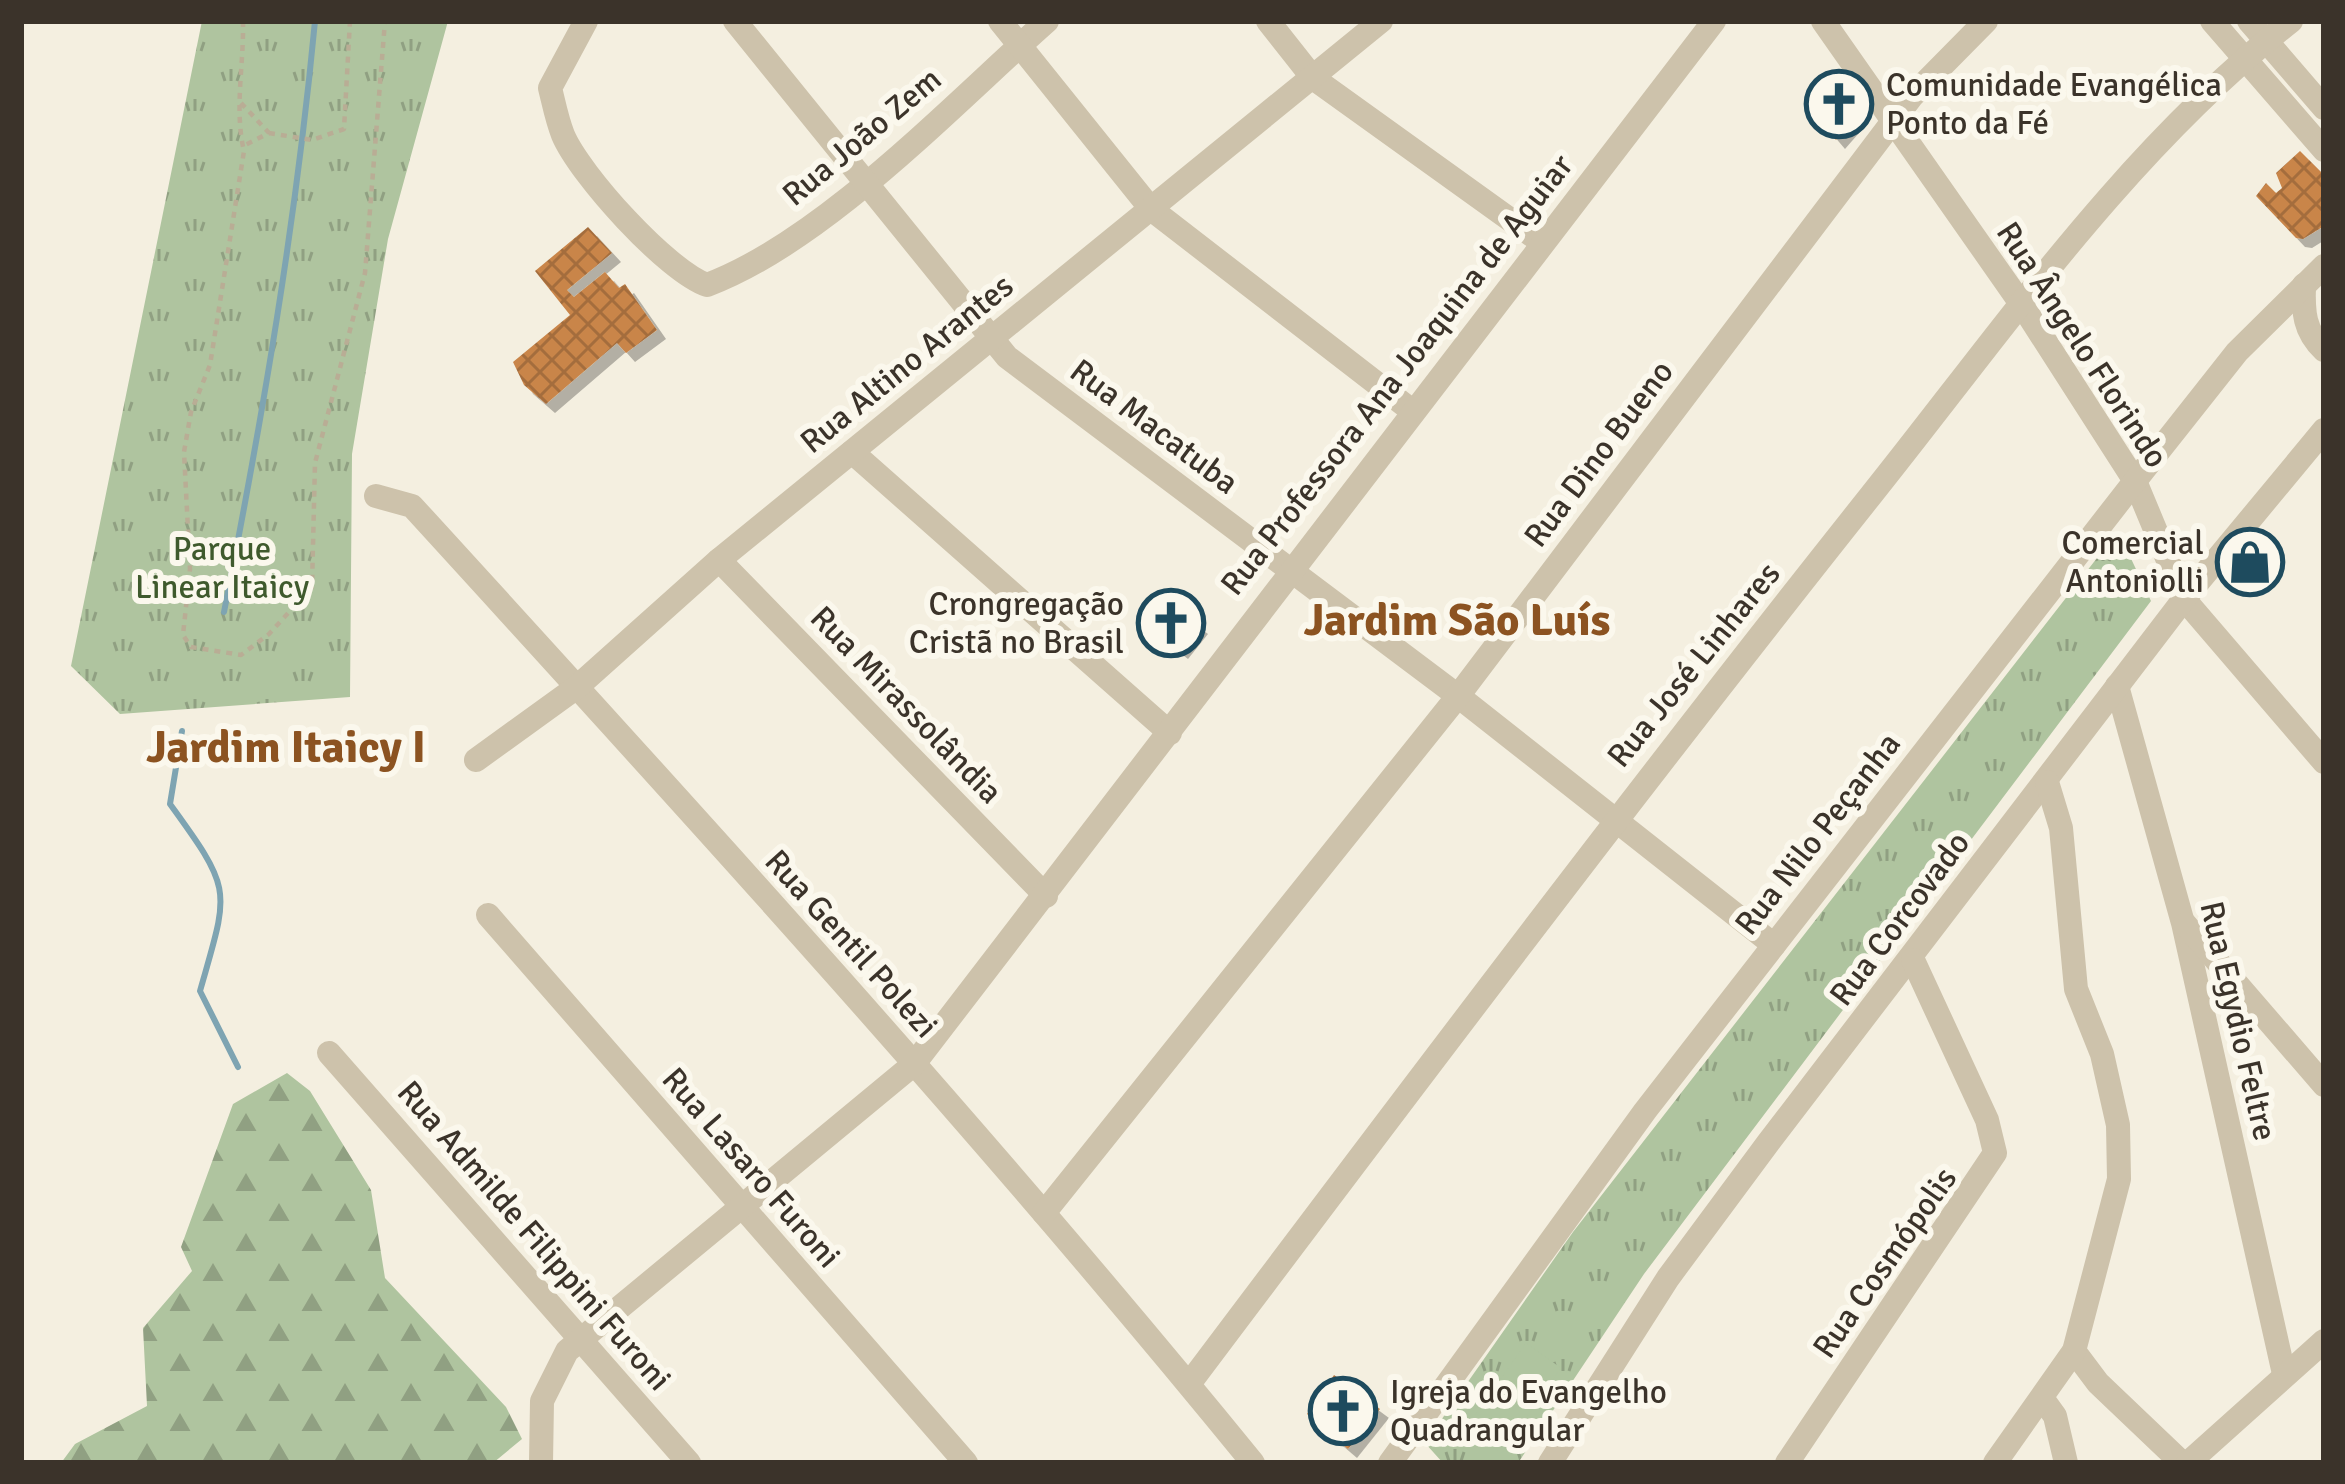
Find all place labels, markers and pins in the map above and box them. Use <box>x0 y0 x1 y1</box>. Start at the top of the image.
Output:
place label: Comunidade Evangélica Ponto da Fé <box>1886 65 2222 144</box>
church icon: Comunidade Evangélica Ponto da Fé <box>1804 69 1874 139</box>
place label: Comercial Antoniolli <box>2062 523 2204 602</box>
shop icon: Comercial Antoniolli <box>2215 527 2285 597</box>
place label: Crongregação Cristã no Brasil <box>909 584 1124 663</box>
church icon: Crongregação Cristã no Brasil <box>1136 588 1206 658</box>
place label: Igreja do Evangelho Quadrangular <box>1390 1372 1667 1451</box>
church icon: Igreja do Evangelho Quadrangular <box>1308 1376 1378 1446</box>

